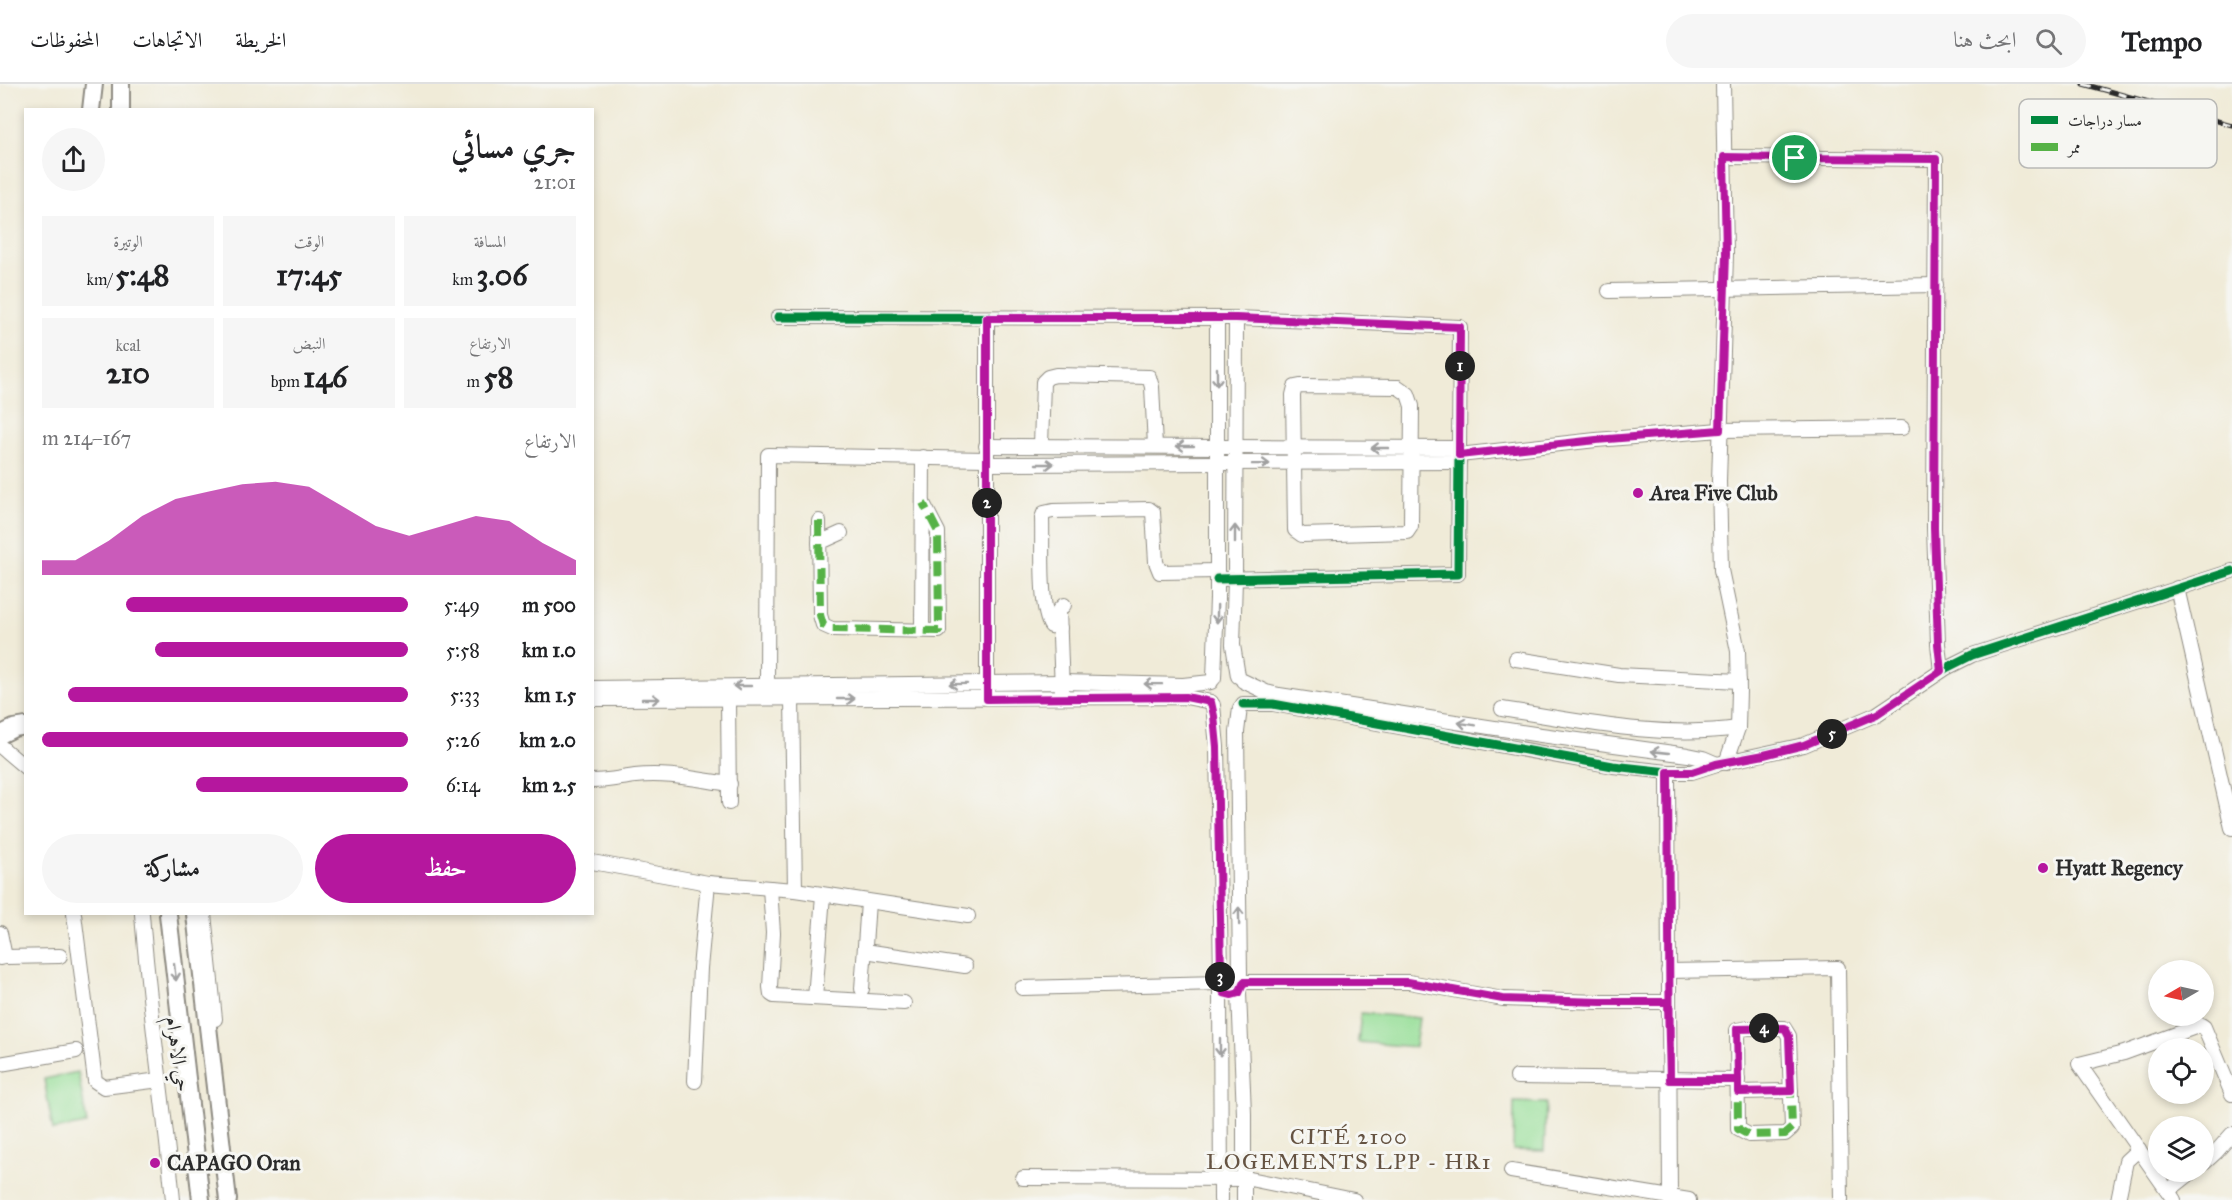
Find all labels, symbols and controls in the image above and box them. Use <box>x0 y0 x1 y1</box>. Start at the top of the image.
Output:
search box <box>1666 14 2086 68</box>
text: Tempo <box>2122 24 2202 59</box>
icon: search <box>2032 25 2065 58</box>
text: ابحث هنا <box>1953 26 2017 53</box>
text: المحفوظات <box>30 27 99 53</box>
text: الاتجاهات <box>132 27 202 53</box>
text: الخريطة <box>235 27 286 53</box>
legend <box>2019 99 2217 168</box>
text: مسار دراجات <box>2068 111 2142 130</box>
text: جري مسائي <box>451 127 576 167</box>
button: share <box>42 128 105 191</box>
pin <box>1769 132 1820 183</box>
text: ممر <box>2066 138 2081 158</box>
icon: arrive <box>1778 141 1811 174</box>
text: 21:01 <box>534 170 576 194</box>
text: الوتيرة <box>113 232 143 251</box>
text: الوقت <box>294 232 324 251</box>
text: المسافة <box>474 232 506 251</box>
text: 5:48 <box>115 257 169 293</box>
text: 17:45 <box>276 257 342 293</box>
text: 3.06 <box>477 257 528 293</box>
text: /km <box>87 270 115 289</box>
text: km <box>452 270 477 289</box>
text: النبض <box>293 334 325 353</box>
text: الارتفاع <box>469 334 511 353</box>
text: kcal <box>115 336 141 355</box>
pin: 1 <box>1445 351 1475 381</box>
text: 210 <box>106 355 150 391</box>
text: 1 <box>1457 356 1463 375</box>
text: 146 <box>303 359 347 395</box>
text: 58 <box>484 359 513 395</box>
one-way arrow <box>1211 366 1223 386</box>
text: bpm <box>271 372 303 391</box>
text: m <box>467 372 484 391</box>
text: 167–214 m <box>42 426 131 450</box>
text: الارتفاع <box>524 429 576 453</box>
one-way arrow <box>1175 440 1195 452</box>
one-way arrow <box>1370 442 1390 454</box>
one-way arrow <box>1035 458 1055 470</box>
one-way arrow <box>1251 458 1271 470</box>
place label: Area Five Club <box>1648 480 1778 506</box>
marker: Area Five Club <box>1631 486 1645 500</box>
pin: 2 <box>972 488 1002 518</box>
text: 2 <box>983 493 991 512</box>
one-way arrow <box>1229 525 1241 545</box>
text: 5:49 <box>444 593 480 617</box>
text: 500 m <box>522 593 576 617</box>
one-way arrow <box>1211 603 1222 623</box>
text: 5:58 <box>446 638 480 662</box>
text: 1.0 km <box>522 638 576 662</box>
one-way arrow <box>949 678 969 690</box>
one-way arrow <box>1144 678 1164 690</box>
one-way arrow <box>733 680 753 691</box>
text: 5:33 <box>450 683 480 707</box>
text: 1.5 km <box>525 683 576 707</box>
one-way arrow <box>640 693 660 705</box>
one-way arrow <box>835 693 855 705</box>
one-way arrow <box>1457 718 1477 729</box>
pin: 5 <box>1817 719 1847 749</box>
text: 5 <box>1828 724 1836 743</box>
text: 5:26 <box>446 728 480 752</box>
text: 2.0 km <box>520 728 576 752</box>
one-way arrow <box>1650 746 1670 757</box>
text: 6:14 <box>446 773 480 797</box>
text: 2.5 km <box>522 773 576 797</box>
button: مشاركة <box>42 834 303 903</box>
button: حفظ <box>315 834 576 903</box>
place label: Hyatt Regency <box>2055 855 2184 881</box>
marker: Hyatt Regency <box>2036 861 2050 875</box>
one-way arrow <box>1234 906 1245 926</box>
north arrow <box>2148 960 2214 1026</box>
map controls <box>2148 960 2214 1182</box>
one-way arrow <box>170 961 181 981</box>
pin: 3 <box>1205 962 1235 992</box>
text: 3 <box>1217 967 1223 986</box>
pin: 4 <box>1749 1013 1779 1043</box>
street label: حي الاهرام <box>155 1014 196 1094</box>
text: 4 <box>1760 1018 1768 1037</box>
one-way arrow <box>1214 1037 1226 1057</box>
button: locate <box>2148 1038 2214 1104</box>
button: layers <box>2148 1116 2214 1182</box>
district label: CITÉ 2100 LOGEMENTS LPP - HR1 <box>1206 1123 1492 1175</box>
place label: CAPAGO Oran <box>167 1150 301 1176</box>
marker: CAPAGO Oran <box>148 1156 162 1170</box>

